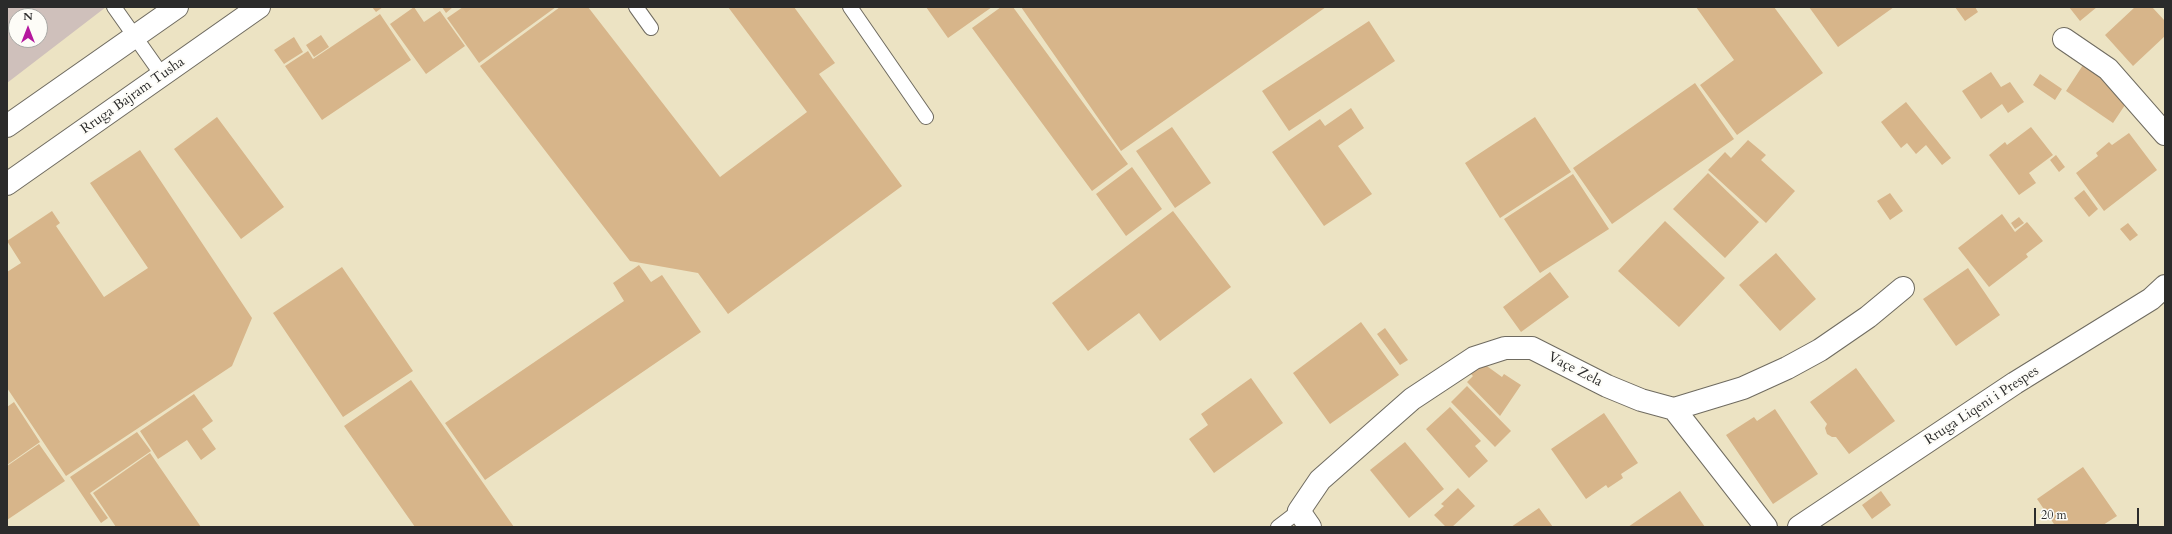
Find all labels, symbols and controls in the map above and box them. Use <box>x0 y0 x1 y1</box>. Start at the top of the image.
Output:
north arrow <box>8 8 48 48</box>
text: N <box>23 9 33 24</box>
street label: Rruga Bajram Tusha <box>78 54 188 138</box>
street label: Vaçe Zela <box>1545 349 1605 391</box>
street label: Rruga Liqeni i Prespes <box>1922 363 2042 449</box>
scale bar <box>2036 500 2141 526</box>
text: 20 m <box>2041 507 2067 523</box>

